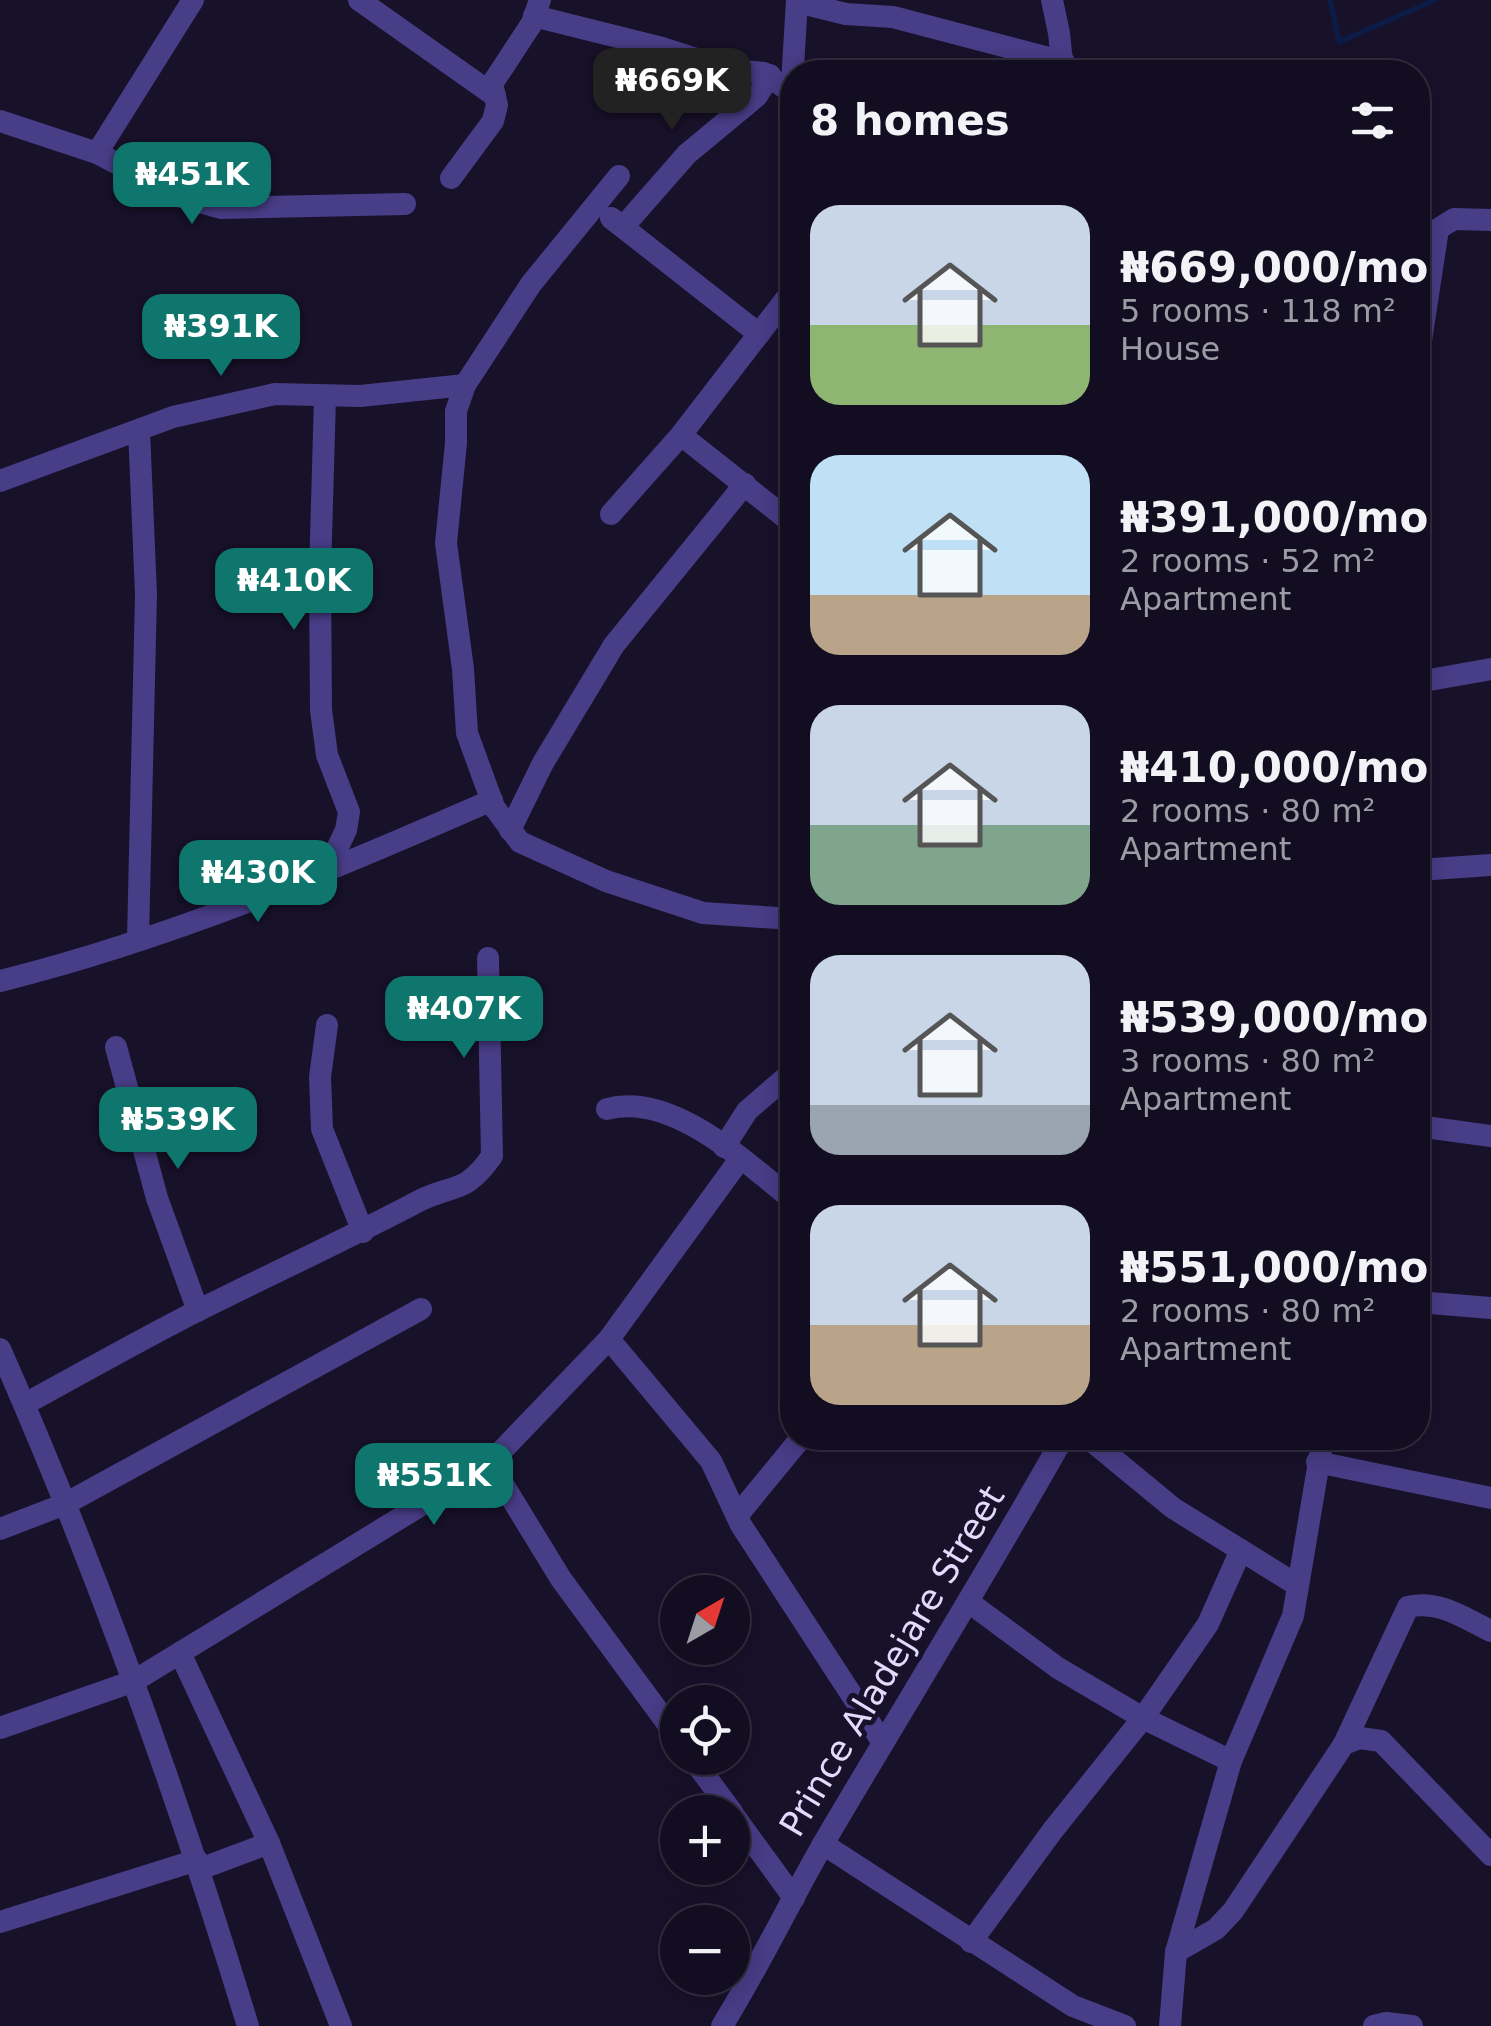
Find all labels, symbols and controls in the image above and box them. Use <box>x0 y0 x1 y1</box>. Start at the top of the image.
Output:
pin: ₦669K <box>602 48 742 133</box>
text: ₦669K <box>615 61 729 99</box>
icon: filters <box>1345 93 1400 148</box>
text: 8 homes <box>810 96 1010 145</box>
pin: ₦451K <box>122 142 262 227</box>
text: ₦451K <box>135 155 249 193</box>
text: ₦669,000/mo <box>1120 243 1428 292</box>
icon: home <box>890 245 1010 365</box>
text: 5 rooms · 118 m² <box>1120 292 1396 330</box>
pin: ₦391K <box>151 294 291 379</box>
text: ₦391K <box>164 307 278 345</box>
text: House <box>1120 330 1220 368</box>
text: ₦391,000/mo <box>1120 493 1428 542</box>
icon: home <box>890 495 1010 615</box>
text: 2 rooms · 52 m² <box>1120 542 1375 580</box>
pin: ₦410K <box>224 548 364 633</box>
text: ₦410K <box>237 561 351 599</box>
text: Apartment <box>1120 580 1291 618</box>
text: ₦410,000/mo <box>1120 743 1428 792</box>
icon: home <box>890 745 1010 865</box>
text: 2 rooms · 80 m² <box>1120 792 1375 830</box>
text: Apartment <box>1120 830 1291 868</box>
pin: ₦430K <box>188 840 328 925</box>
text: ₦430K <box>201 853 315 891</box>
pin: ₦407K <box>394 976 534 1061</box>
text: ₦407K <box>407 989 521 1027</box>
text: ₦539,000/mo <box>1120 993 1428 1042</box>
icon: home <box>890 995 1010 1115</box>
text: 3 rooms · 80 m² <box>1120 1042 1375 1080</box>
text: Apartment <box>1120 1080 1291 1118</box>
pin: ₦539K <box>108 1087 248 1172</box>
text: ₦539K <box>121 1100 235 1138</box>
text: ₦551,000/mo <box>1120 1243 1428 1292</box>
icon: home <box>890 1245 1010 1365</box>
text: 2 rooms · 80 m² <box>1120 1292 1375 1330</box>
text: Apartment <box>1120 1330 1291 1368</box>
pin: ₦551K <box>364 1443 504 1528</box>
text: ₦551K <box>377 1456 491 1494</box>
street label: Prince Aladejare Street <box>771 1479 1013 1843</box>
north arrow <box>660 1575 750 1665</box>
map controls <box>660 1575 750 1995</box>
button: locate <box>660 1685 750 1775</box>
button: + <box>660 1795 750 1885</box>
button: − <box>660 1905 750 1995</box>

